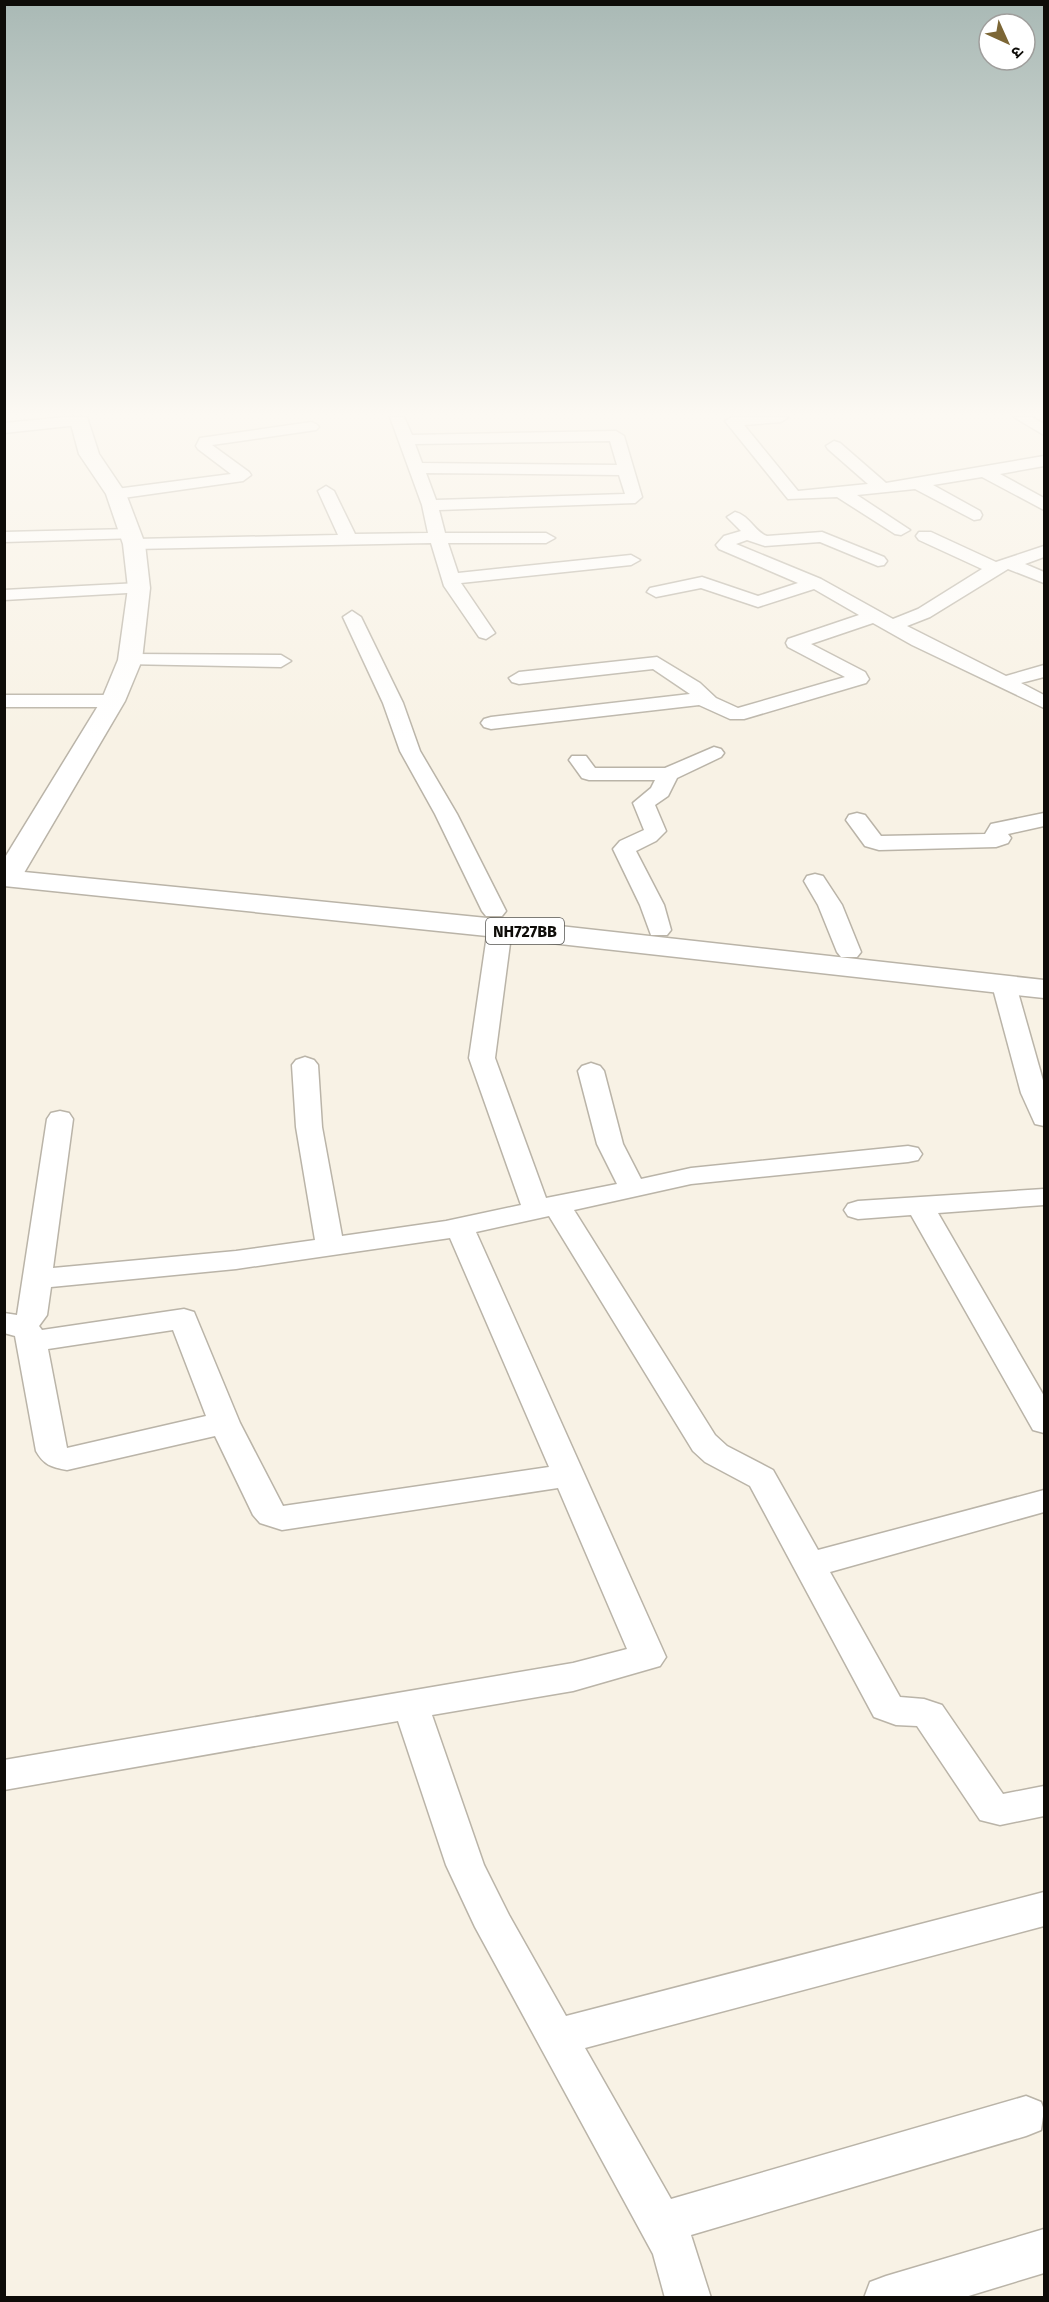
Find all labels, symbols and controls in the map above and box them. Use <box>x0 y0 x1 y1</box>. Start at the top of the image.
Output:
north arrow <box>977 12 1037 72</box>
text: उ <box>1007 42 1027 63</box>
road number: NH727BB <box>486 918 564 944</box>

